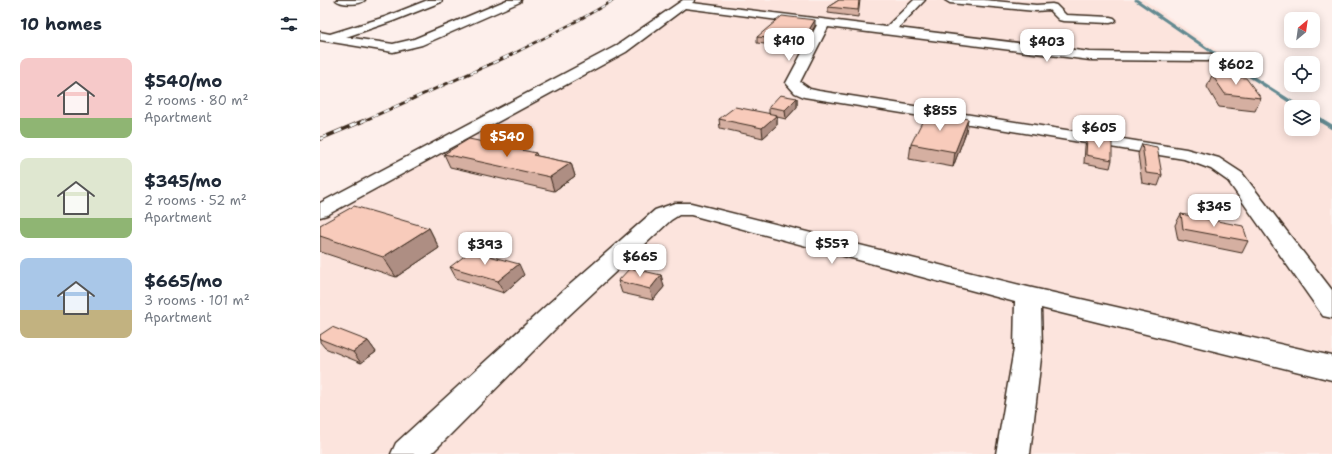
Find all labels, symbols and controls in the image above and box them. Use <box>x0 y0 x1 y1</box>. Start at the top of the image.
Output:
north arrow <box>1284 12 1320 48</box>
map controls <box>1284 12 1320 136</box>
text: 10 homes <box>20 13 102 35</box>
icon: filters <box>278 13 300 35</box>
pin: $410 <box>765 28 813 62</box>
pin: $403 <box>1023 29 1071 63</box>
text: $410 <box>773 32 805 49</box>
text: $403 <box>1029 33 1065 50</box>
pin: $602 <box>1212 52 1260 86</box>
text: $602 <box>1218 56 1254 73</box>
button: locate <box>1284 56 1320 92</box>
text: $540/mo <box>144 70 222 92</box>
icon: home <box>52 74 100 122</box>
text: 2 rooms · 80 m² <box>144 92 248 109</box>
pin: $855 <box>916 98 964 132</box>
button: layers <box>1284 100 1320 136</box>
text: $855 <box>923 102 957 119</box>
text: Apartment <box>144 109 212 126</box>
pin: $605 <box>1075 115 1123 149</box>
text: $605 <box>1081 119 1117 136</box>
pin: $540 <box>483 124 531 158</box>
text: $540 <box>489 128 525 145</box>
text: $345/mo <box>144 170 222 192</box>
icon: home <box>52 174 100 222</box>
text: 2 rooms · 52 m² <box>144 192 247 209</box>
pin: $345 <box>1190 194 1238 228</box>
text: $345 <box>1197 198 1231 215</box>
text: Apartment <box>144 209 212 226</box>
pin: $557 <box>808 231 856 265</box>
pin: $393 <box>461 232 509 266</box>
text: $557 <box>815 235 849 252</box>
text: $393 <box>467 236 503 253</box>
pin: $665 <box>616 244 664 278</box>
text: $665 <box>622 248 658 265</box>
text: $665/mo <box>144 270 223 292</box>
icon: home <box>52 274 100 322</box>
text: 3 rooms · 101 m² <box>144 292 250 309</box>
text: Apartment <box>144 309 212 326</box>

